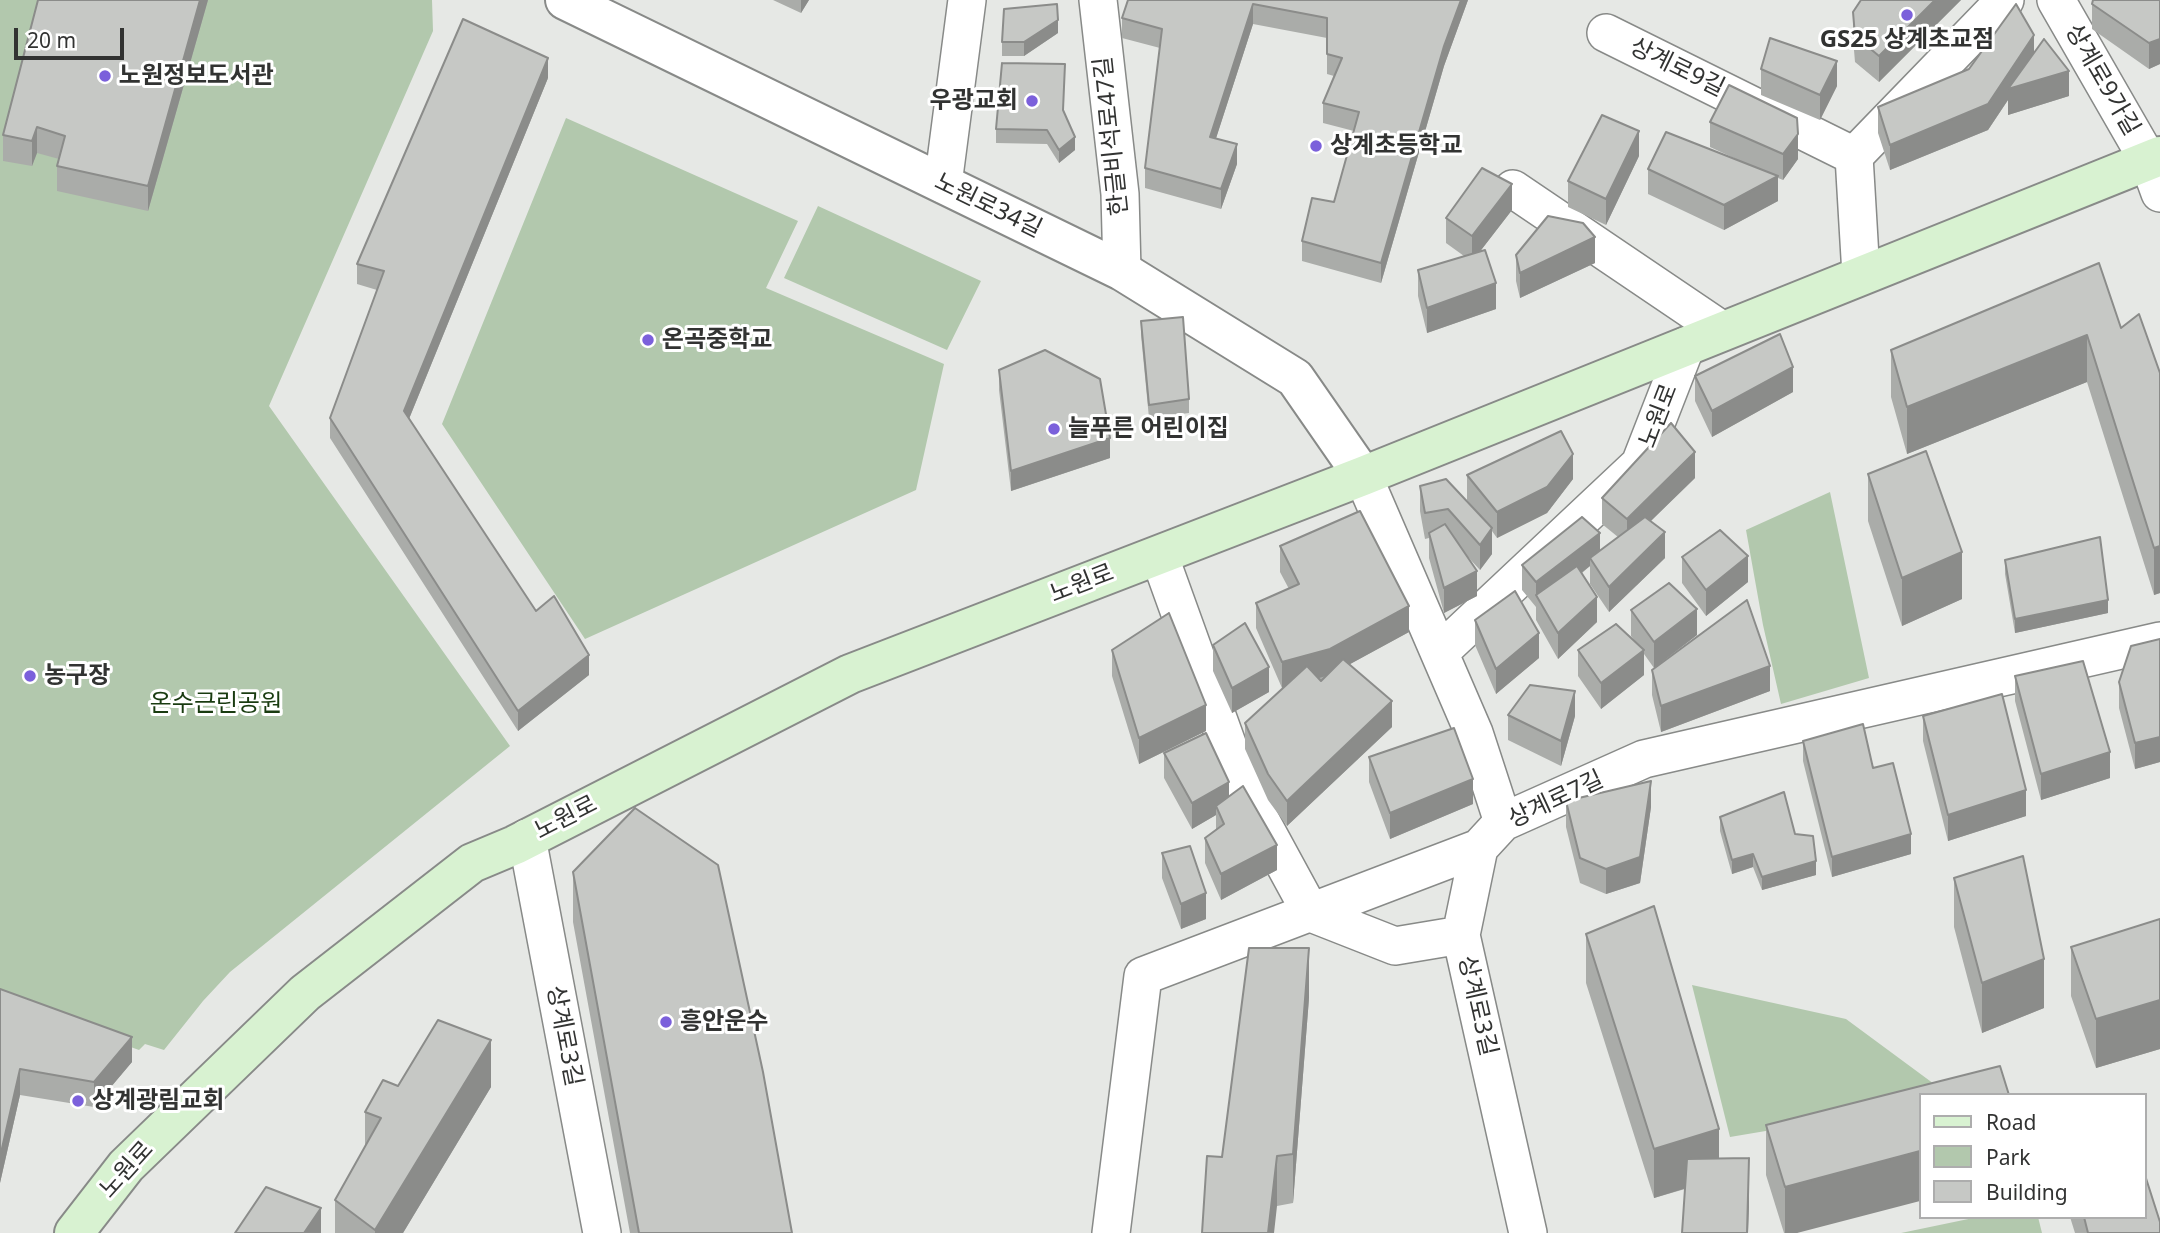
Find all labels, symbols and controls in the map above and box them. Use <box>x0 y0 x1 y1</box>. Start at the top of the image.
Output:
marker: GS25 상계초교점 <box>1899 7 1915 23</box>
scale bar <box>18 14 128 58</box>
street label: 상계로9가길 <box>2058 19 2146 141</box>
text: 20 m <box>27 26 76 54</box>
place label: GS25 상계초교점 <box>1820 26 1994 54</box>
street label: 상계로9길 <box>1625 33 1729 103</box>
street label: 한글비석로47길 <box>1089 55 1135 217</box>
place label: 노원정보도서관 <box>119 62 274 90</box>
marker: 노원정보도서관 <box>97 68 113 84</box>
place label: 우광교회 <box>930 87 1018 115</box>
marker: 우광교회 <box>1024 93 1040 109</box>
place label: 상계초등학교 <box>1330 132 1462 160</box>
marker: 상계초등학교 <box>1308 138 1324 154</box>
street label: 노원로34길 <box>930 168 1046 244</box>
place label: 온곡중학교 <box>662 326 772 354</box>
marker: 온곡중학교 <box>640 332 656 348</box>
street label: 노원로 <box>1634 380 1684 452</box>
place label: 늘푸른 어린이집 <box>1068 415 1229 443</box>
marker: 늘푸른 어린이집 <box>1046 421 1062 437</box>
street label: 노원로 <box>1046 559 1118 609</box>
place label: 농구장 <box>44 662 110 690</box>
marker: 농구장 <box>22 668 38 684</box>
park label: 온수근린공원 <box>150 690 282 718</box>
street label: 상계로7길 <box>1504 765 1608 835</box>
street label: 노원로 <box>530 790 602 846</box>
street label: 상계로3길 <box>1451 953 1503 1059</box>
street label: 상계로3길 <box>540 983 588 1089</box>
place label: 흥안운수 <box>680 1008 768 1036</box>
marker: 흥안운수 <box>658 1014 674 1030</box>
place label: 상계광림교회 <box>92 1087 224 1115</box>
marker: 상계광림교회 <box>70 1093 86 1109</box>
legend <box>1918 1093 2146 1219</box>
text: Road <box>1986 1108 2036 1136</box>
street label: 노원로 <box>94 1136 160 1204</box>
text: Park <box>1986 1143 2030 1171</box>
text: Building <box>1986 1178 2068 1206</box>

